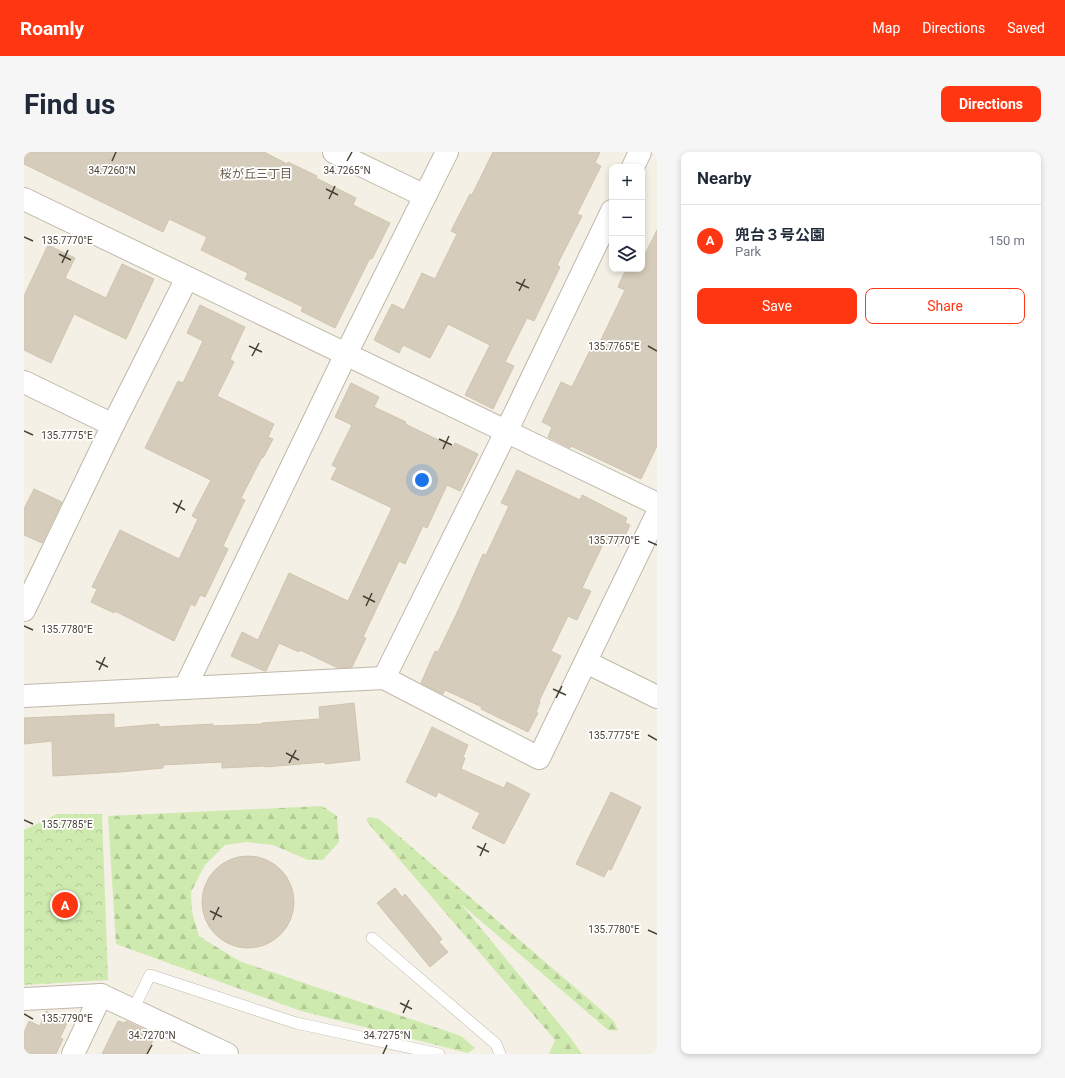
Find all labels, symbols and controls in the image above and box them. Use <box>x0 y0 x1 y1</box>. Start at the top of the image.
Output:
text: Roamly <box>20 17 84 40</box>
text: Map <box>873 20 900 36</box>
text: Directions <box>922 20 985 36</box>
text: Saved <box>1007 20 1045 36</box>
button: Directions <box>941 86 1041 122</box>
text: Find us <box>24 88 115 121</box>
map controls <box>609 164 645 272</box>
button: + <box>609 164 645 200</box>
text: 34.7260°N <box>88 165 136 176</box>
text: 34.7265°N <box>323 165 371 176</box>
district label: 桜が丘三丁目 <box>220 167 292 181</box>
text: Nearby <box>697 168 752 188</box>
button: − <box>609 200 645 236</box>
text: 兜台３号公園 <box>735 226 825 244</box>
text: A <box>706 233 714 248</box>
text: 150 m <box>988 233 1025 248</box>
text: 135.7770°E <box>41 235 93 246</box>
button: layers <box>609 236 645 272</box>
text: Park <box>735 244 761 259</box>
button: Save <box>697 288 857 324</box>
button: Share <box>865 288 1025 324</box>
text: 135.7765°E <box>588 341 640 352</box>
text: 135.7775°E <box>41 430 93 441</box>
your location <box>412 470 432 490</box>
text: 135.7770°E <box>588 535 640 546</box>
text: 135.7780°E <box>41 624 93 635</box>
text: 135.7775°E <box>588 730 640 741</box>
text: 135.7785°E <box>41 819 93 830</box>
pin: A <box>52 890 78 920</box>
text: 135.7780°E <box>588 924 640 935</box>
text: 135.7790°E <box>41 1013 93 1024</box>
text: 34.7270°N <box>128 1030 176 1041</box>
text: 34.7275°N <box>363 1030 411 1041</box>

